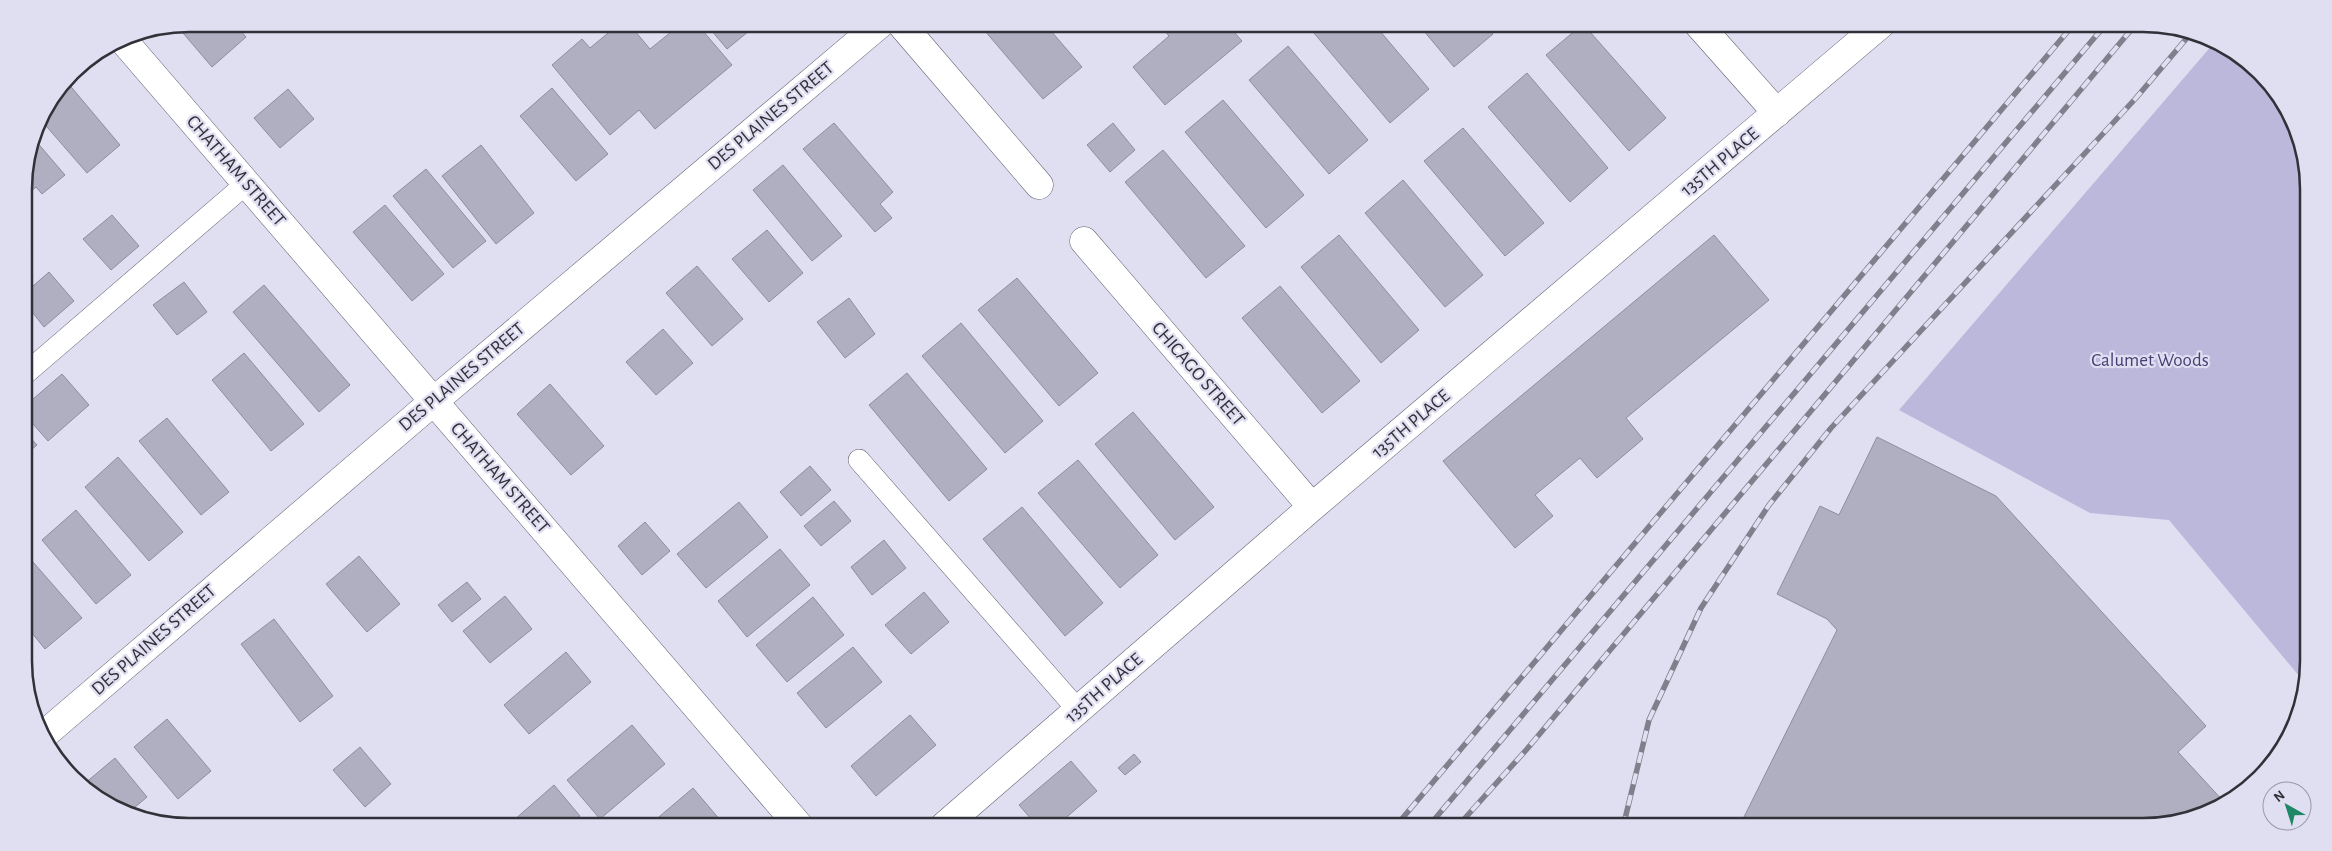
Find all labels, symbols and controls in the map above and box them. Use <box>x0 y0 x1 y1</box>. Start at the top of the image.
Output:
street label: DES PLAINES STREET <box>704 58 838 174</box>
street label: CHATHAM STREET <box>183 112 289 230</box>
street label: 135TH PLACE <box>1677 124 1763 200</box>
street label: CHICAGO STREET <box>1148 318 1248 430</box>
street label: DES PLAINES STREET <box>395 319 529 435</box>
park label: Calumet Woods <box>2091 351 2209 370</box>
street label: 135TH PLACE <box>1368 386 1454 462</box>
street label: CHATHAM STREET <box>447 419 553 537</box>
street label: DES PLAINES STREET <box>88 581 220 699</box>
street label: 135TH PLACE <box>1062 650 1146 726</box>
north arrow <box>2262 781 2312 831</box>
text: N <box>2271 788 2288 805</box>

